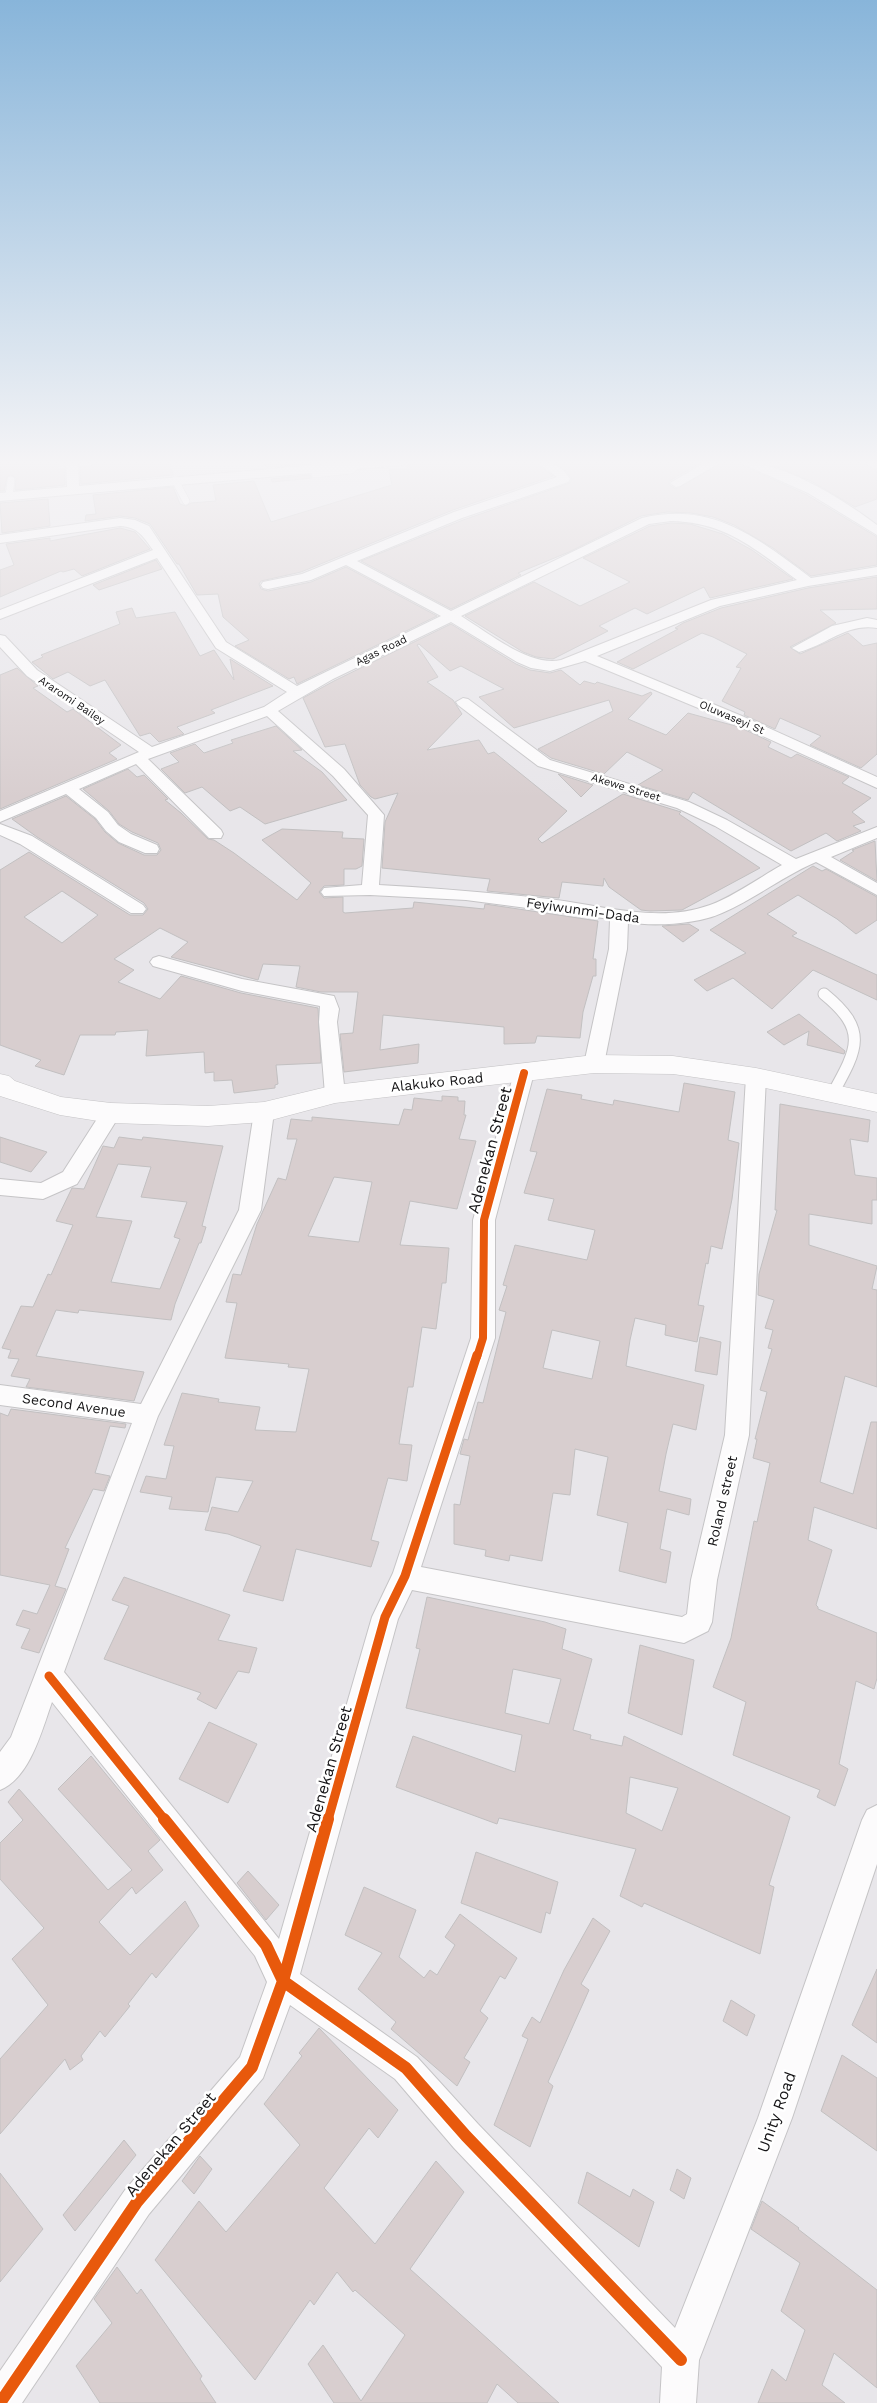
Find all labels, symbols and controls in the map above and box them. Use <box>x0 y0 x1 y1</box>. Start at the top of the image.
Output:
street label: Agas Road <box>353 632 409 669</box>
street label: Araromi Bailey <box>36 673 108 728</box>
street label: Oluwaseyi St <box>697 698 767 737</box>
street label: Akewe Street <box>590 771 662 804</box>
street label: Feyiwunmi-Dada <box>525 894 641 926</box>
street label: Alakuko Road <box>390 1069 484 1095</box>
street label: Adenekan Street <box>463 1084 516 1216</box>
street label: Second Avenue <box>21 1390 127 1420</box>
street label: Roland street <box>704 1454 740 1548</box>
street label: Adenekan Street <box>301 1704 356 1834</box>
street label: Unity Road <box>753 2069 800 2155</box>
street label: Adenekan Street <box>121 2088 220 2200</box>

